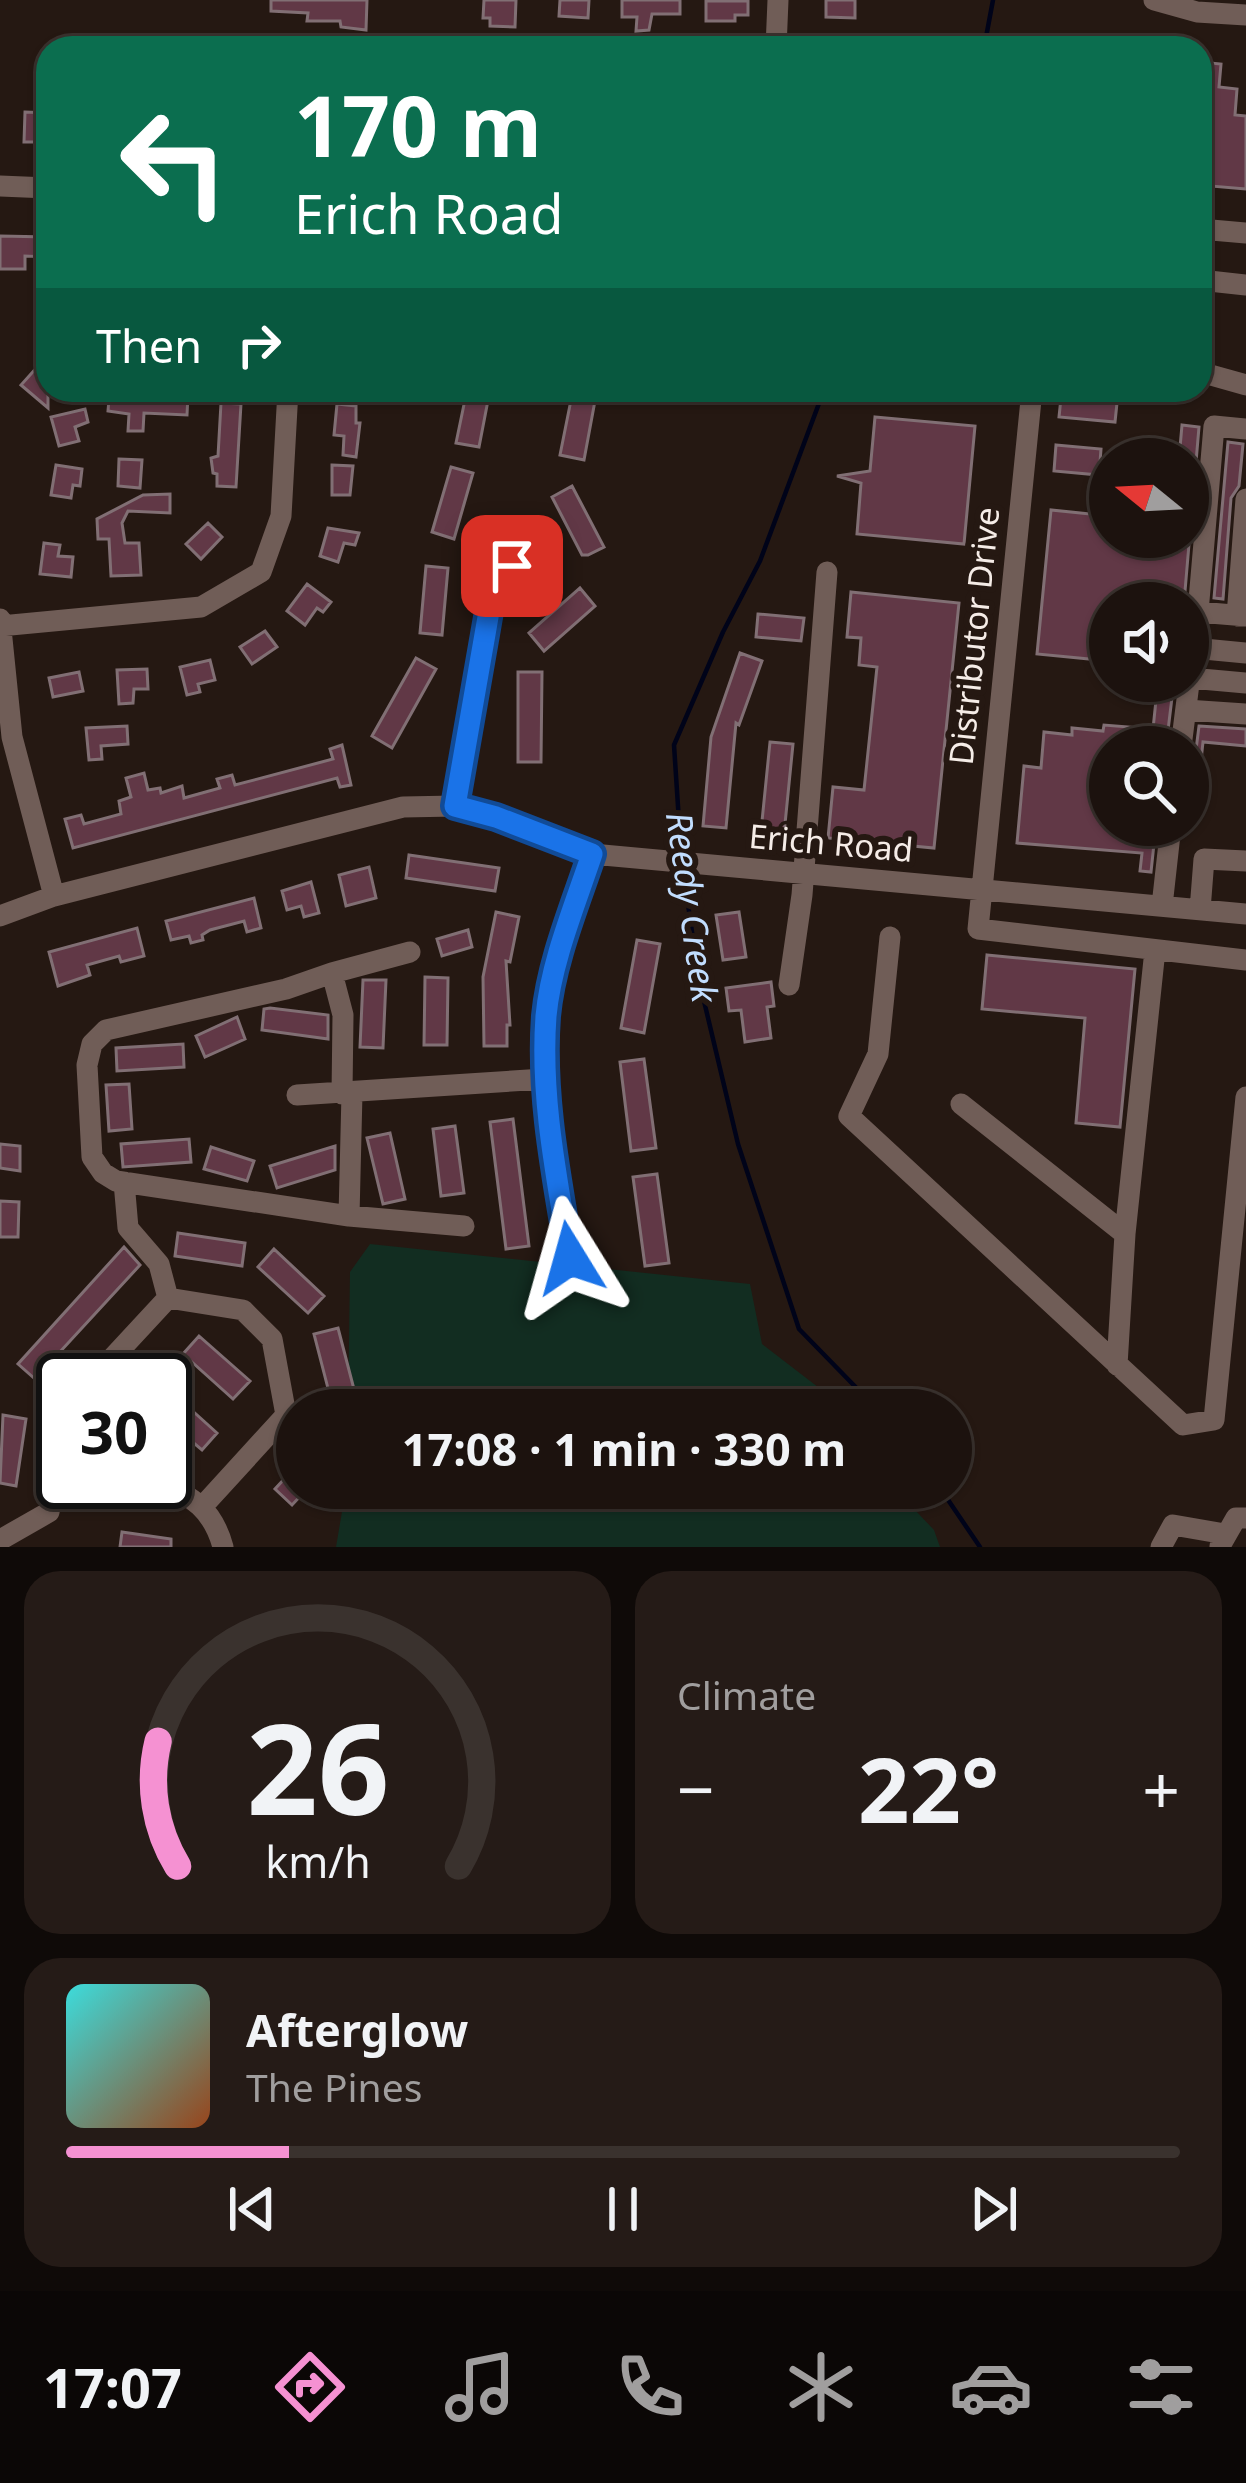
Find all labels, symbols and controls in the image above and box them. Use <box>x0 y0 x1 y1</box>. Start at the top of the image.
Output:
text: 170 m <box>294 67 542 182</box>
icon: left <box>96 84 252 240</box>
text: Erich Road <box>294 176 563 250</box>
icon: right <box>226 312 292 378</box>
text: Then <box>96 315 202 376</box>
north arrow <box>1089 438 1209 558</box>
map controls <box>1089 438 1209 846</box>
street label: Distributor Drive <box>938 505 1009 767</box>
pin <box>461 515 563 617</box>
icon: arrive <box>479 533 545 599</box>
button: sound <box>1089 582 1209 702</box>
button: search <box>1089 726 1209 846</box>
water label: Reedy Creek <box>655 808 730 1007</box>
street label: Erich Road <box>747 813 915 872</box>
position arrow <box>507 1195 633 1321</box>
speed limit sign: 30 <box>36 1353 192 1509</box>
text: 17:08 · 1 min · 330 m <box>402 1418 846 1479</box>
text: Climate <box>677 1668 816 1721</box>
text: 26 <box>246 1682 389 1852</box>
text: 22° <box>858 1727 999 1849</box>
text: − <box>677 1743 715 1833</box>
text: + <box>1142 1743 1180 1833</box>
text: km/h <box>265 1831 370 1890</box>
text: Afterglow <box>246 1999 468 2060</box>
text: The Pines <box>246 2060 422 2113</box>
icon: previous <box>219 2176 285 2242</box>
icon: pause <box>590 2176 656 2242</box>
icon: next <box>961 2176 1027 2242</box>
icon: directions <box>268 2345 352 2429</box>
icon: music <box>438 2345 522 2429</box>
icon: phone <box>608 2345 692 2429</box>
icon: climate <box>779 2345 863 2429</box>
icon: car <box>949 2345 1033 2429</box>
icon: filters <box>1119 2345 1203 2429</box>
text: 17:07 <box>43 2350 182 2424</box>

